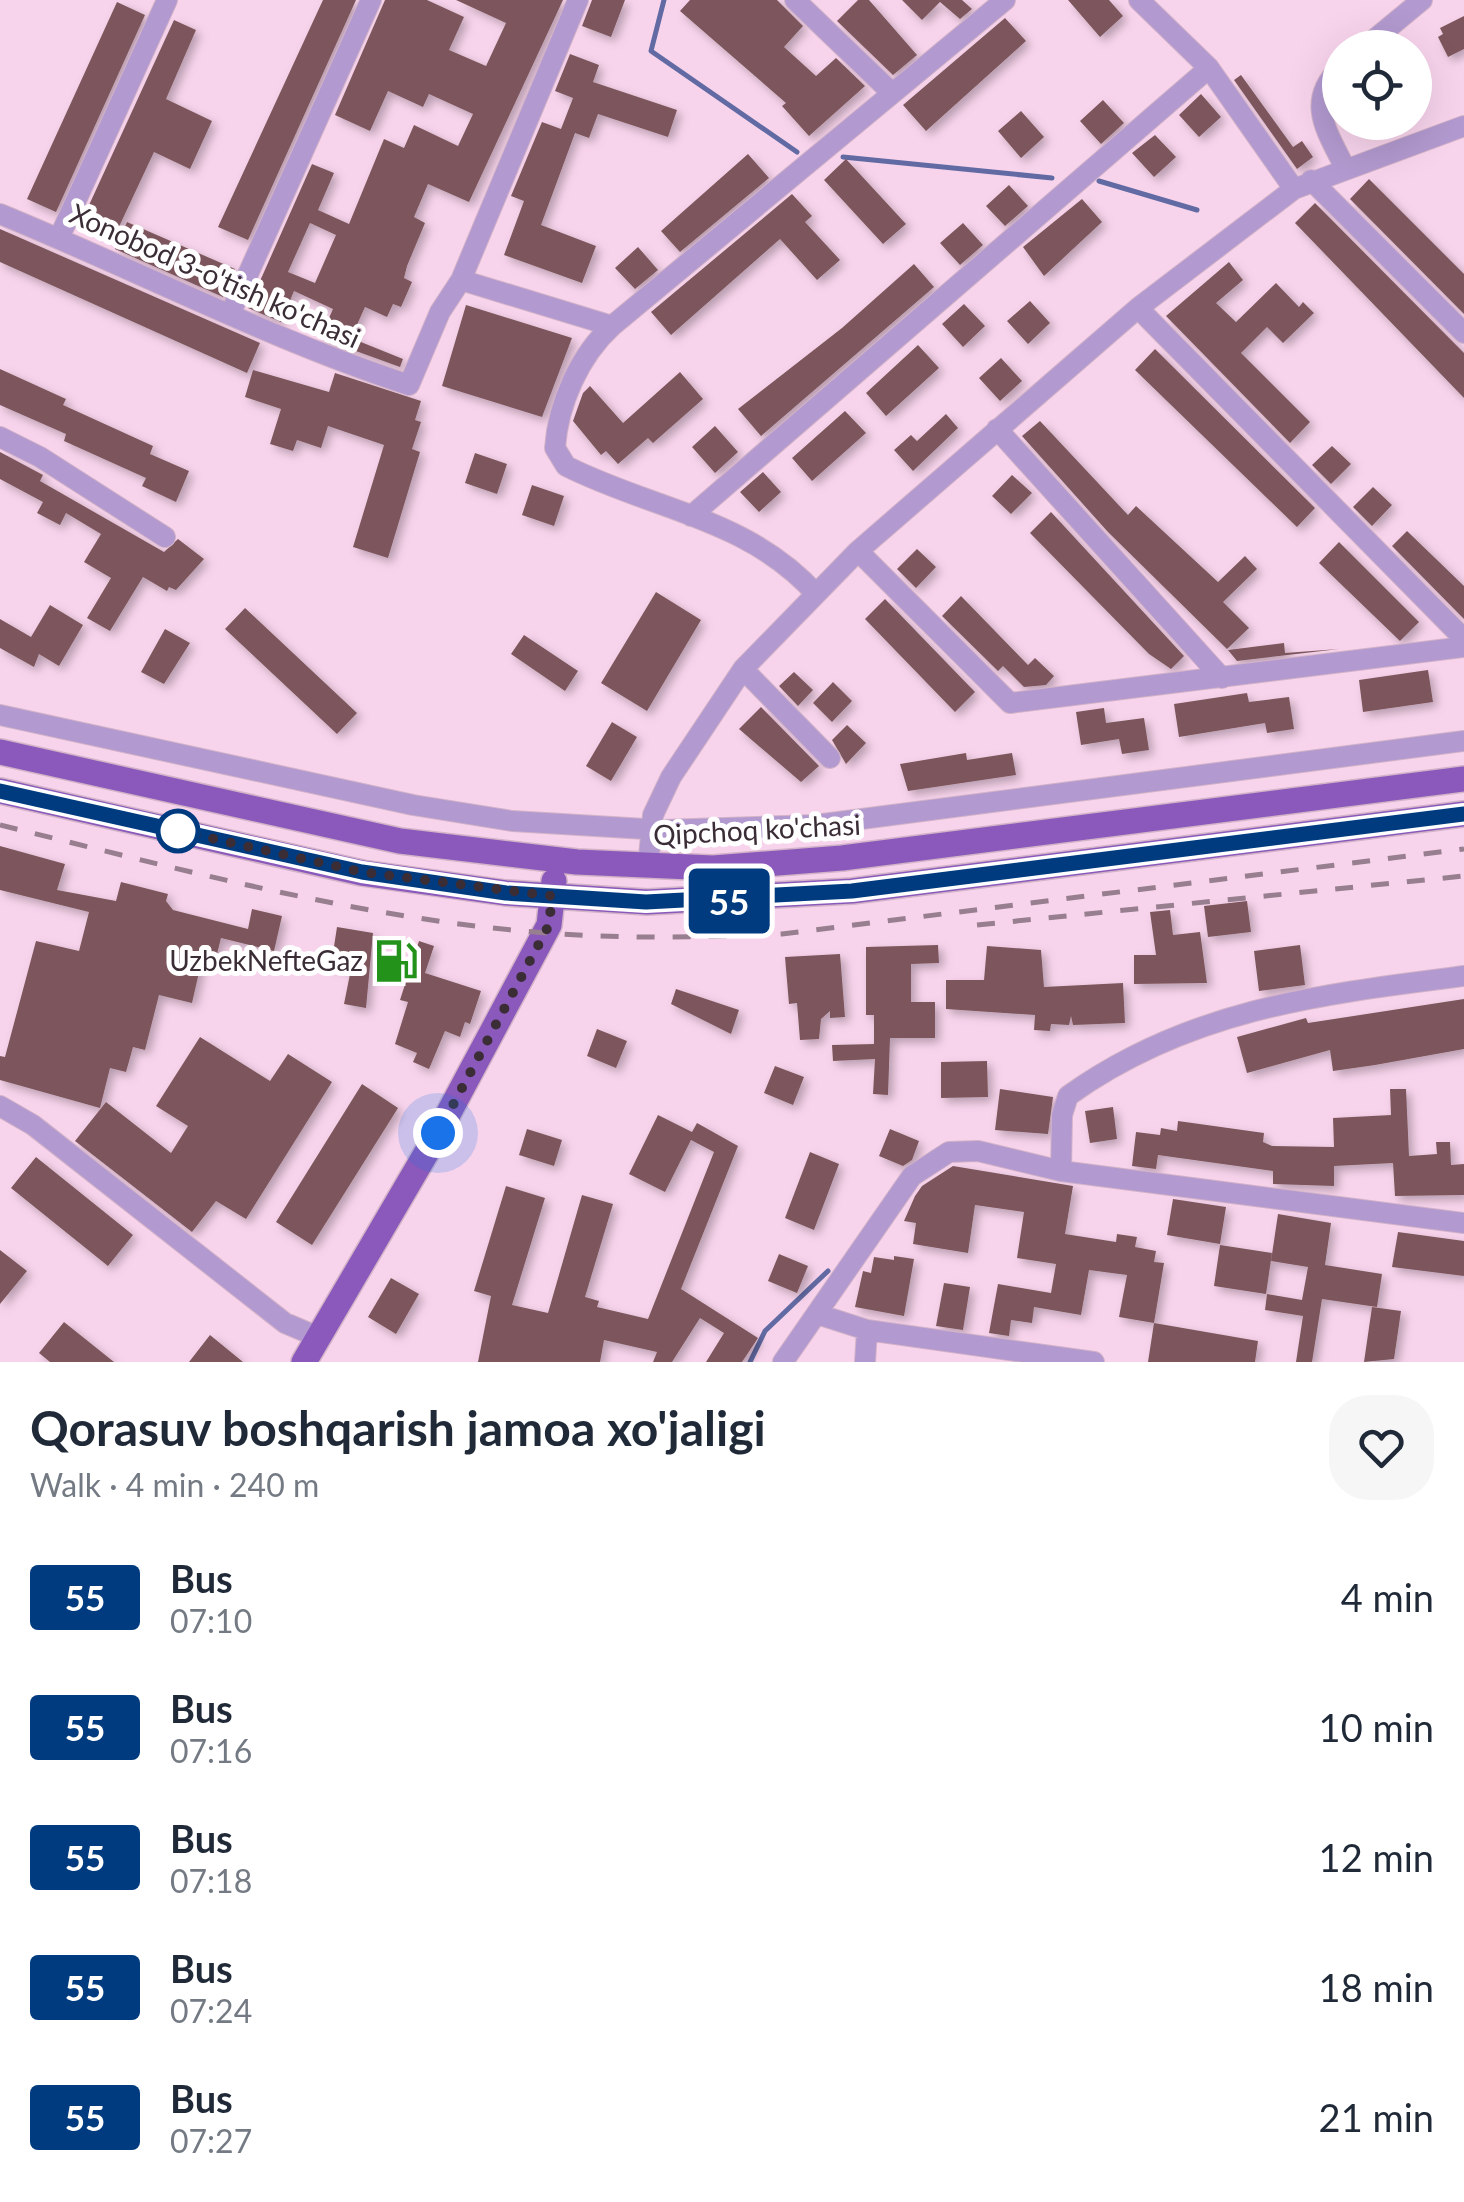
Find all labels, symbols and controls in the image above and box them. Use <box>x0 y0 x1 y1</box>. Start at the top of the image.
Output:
map controls <box>1322 30 1432 140</box>
button: locate <box>1322 30 1432 140</box>
street label: Xonobod 3-o'tish ko'chasi <box>65 196 366 355</box>
street label: Qipchoq ko'chasi <box>652 807 862 851</box>
unlabelled marker <box>157 810 199 852</box>
line badge: 55 <box>684 868 774 934</box>
text: 55 <box>709 880 749 922</box>
fuel station icon: UzbekNefteGaz <box>372 937 420 985</box>
place label: UzbekNefteGaz <box>169 943 363 977</box>
your location <box>413 1108 463 1158</box>
button: heart <box>1329 1395 1434 1500</box>
text: Qorasuv boshqarish jamoa xo'jaligi <box>30 1399 766 1456</box>
text: Walk · 4 min · 240 m <box>30 1465 319 1504</box>
text: Bus <box>170 1555 233 1601</box>
text: 4 min <box>1341 1574 1434 1620</box>
text: 55 <box>65 1576 105 1618</box>
text: 07:10 <box>170 1601 252 1640</box>
text: Bus <box>170 1685 233 1731</box>
text: 10 min <box>1319 1704 1434 1750</box>
text: 55 <box>65 1706 105 1748</box>
text: 07:16 <box>170 1731 252 1770</box>
text: Bus <box>170 1815 233 1861</box>
text: 12 min <box>1319 1834 1434 1880</box>
text: 55 <box>65 1836 105 1878</box>
text: 07:18 <box>170 1861 252 1900</box>
text: Bus <box>170 1945 233 1991</box>
text: 18 min <box>1319 1964 1434 2010</box>
text: 55 <box>65 1966 105 2008</box>
text: 07:24 <box>170 1991 252 2030</box>
text: Bus <box>170 2075 233 2121</box>
text: 21 min <box>1319 2094 1434 2140</box>
text: 55 <box>65 2096 105 2138</box>
text: 07:27 <box>170 2121 252 2160</box>

